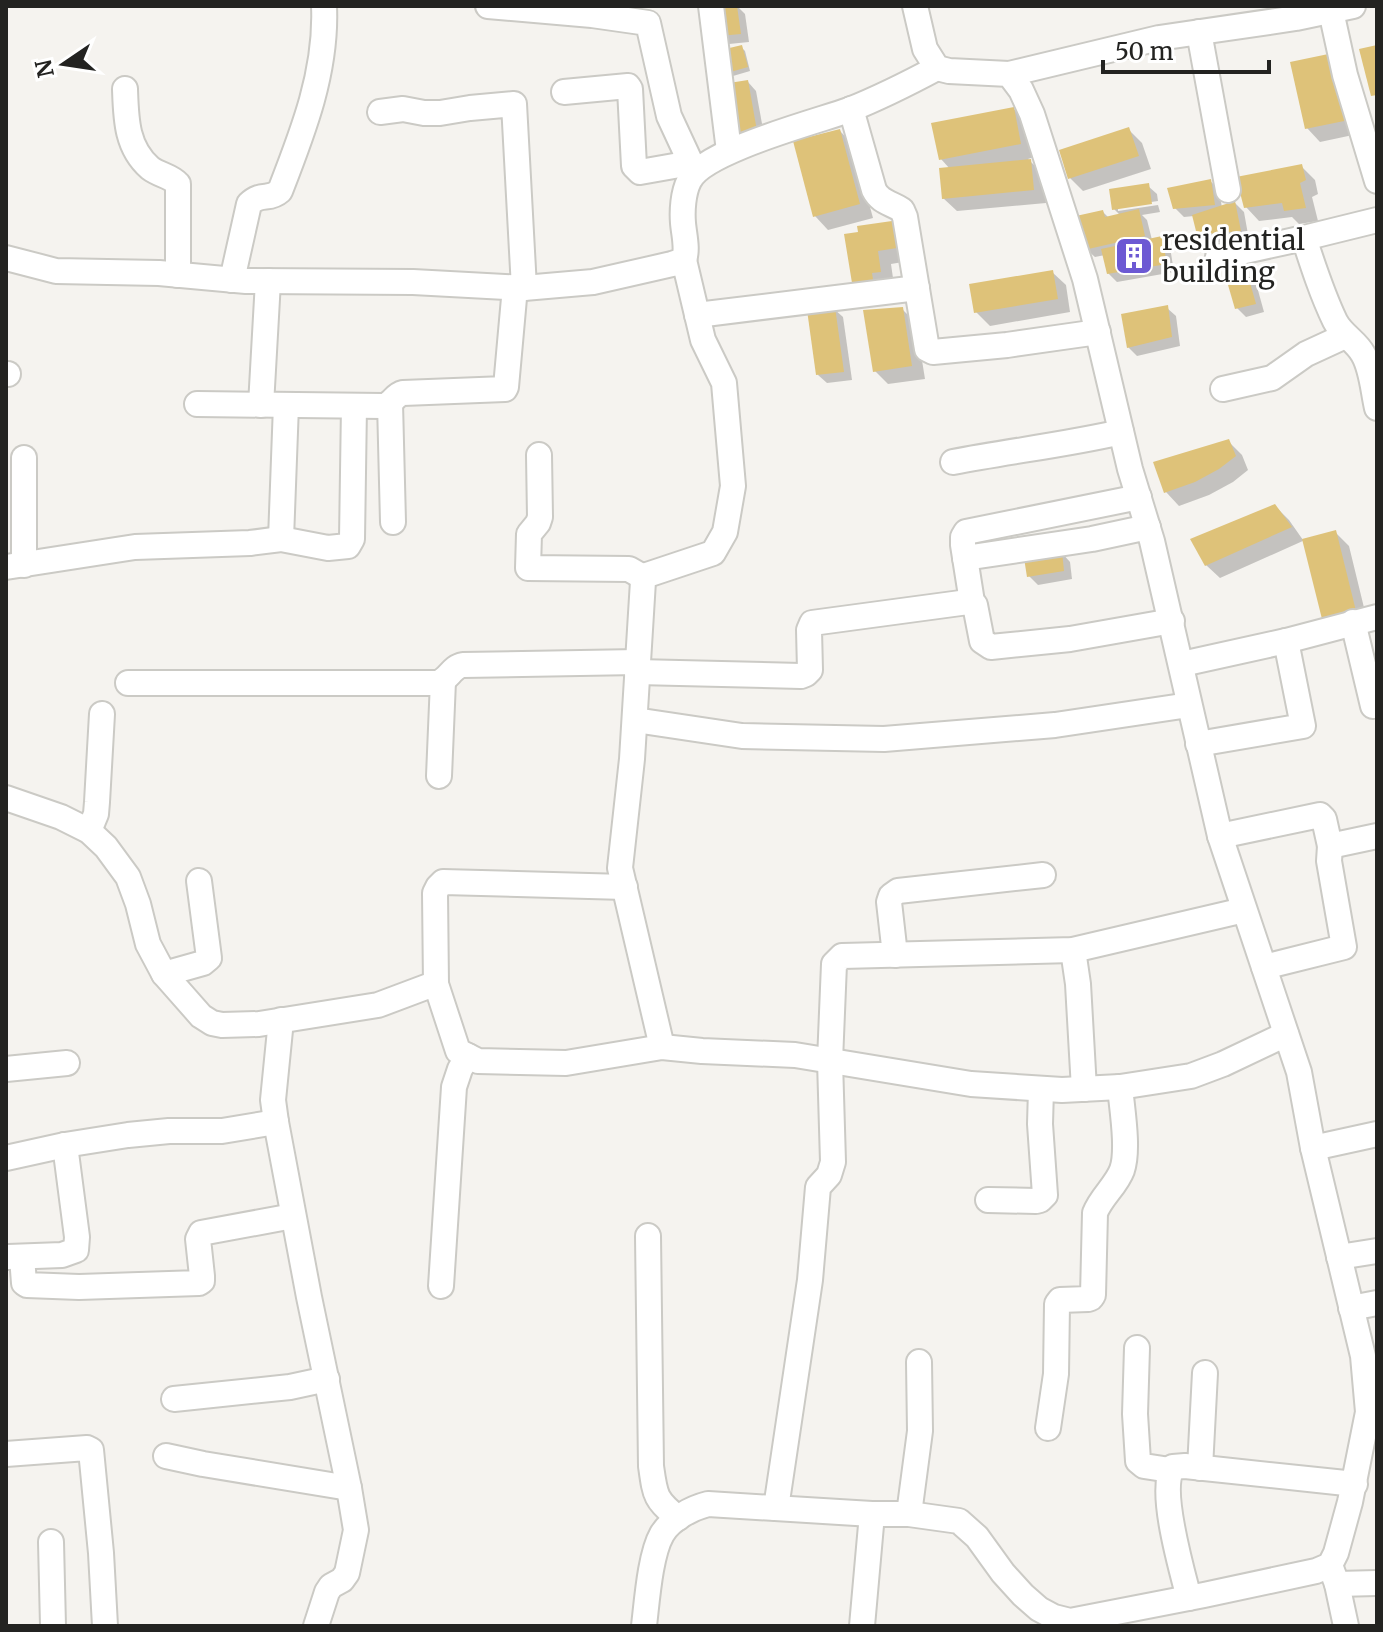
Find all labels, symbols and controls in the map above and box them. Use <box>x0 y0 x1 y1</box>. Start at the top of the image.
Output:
north arrow <box>24 24 104 104</box>
scale bar <box>1103 24 1269 74</box>
text: 50 m <box>1115 36 1174 67</box>
text: N <box>29 56 60 80</box>
place label: residential building <box>1161 222 1305 290</box>
building icon: residential building <box>1113 235 1155 277</box>

